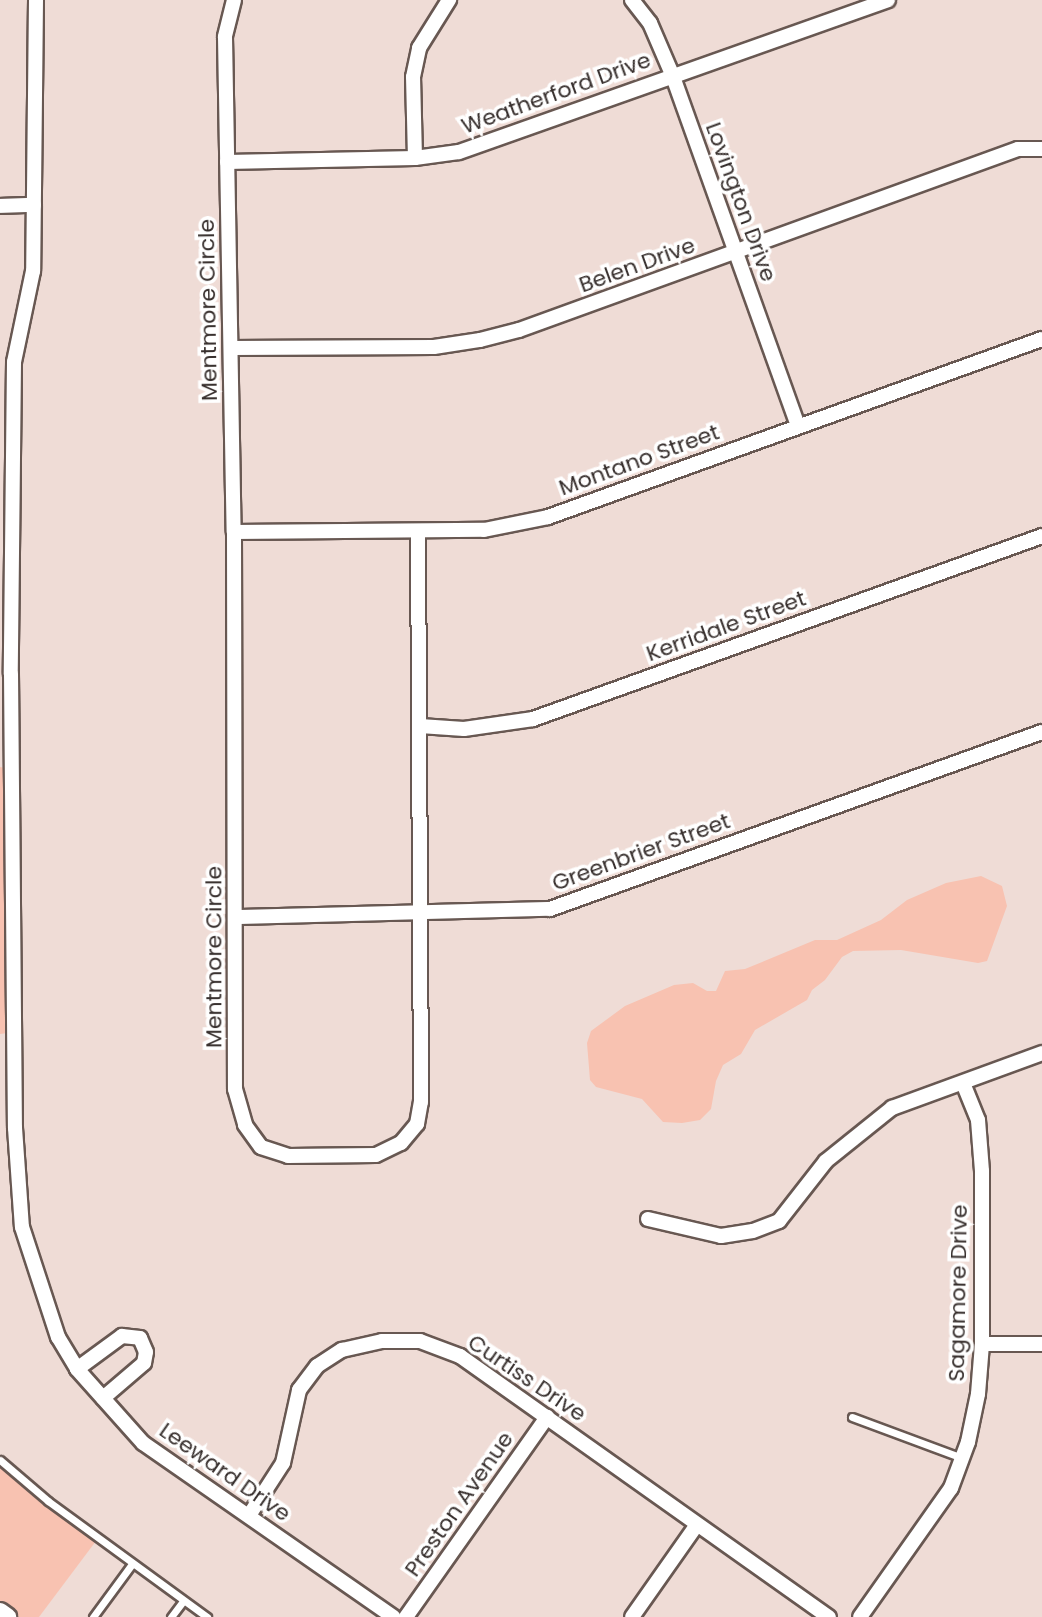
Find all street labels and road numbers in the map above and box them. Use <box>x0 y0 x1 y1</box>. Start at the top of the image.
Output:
street label: Weatherford Drive <box>458 47 654 139</box>
street label: Lovington Drive <box>700 119 782 285</box>
street label: Mentmore Circle <box>193 219 223 401</box>
street label: Belen Drive <box>575 232 699 298</box>
street label: Montano Street <box>555 419 723 501</box>
street label: Kerridale Street <box>643 585 809 667</box>
street label: Greenbrier Street <box>548 808 734 896</box>
street label: Mentmore Circle <box>201 866 227 1048</box>
street label: Sagamore Drive <box>943 1204 973 1382</box>
street label: Curtiss Drive <box>463 1329 591 1427</box>
street label: Leeward Drive <box>154 1417 296 1527</box>
street label: Preston Avenue <box>399 1427 519 1581</box>

